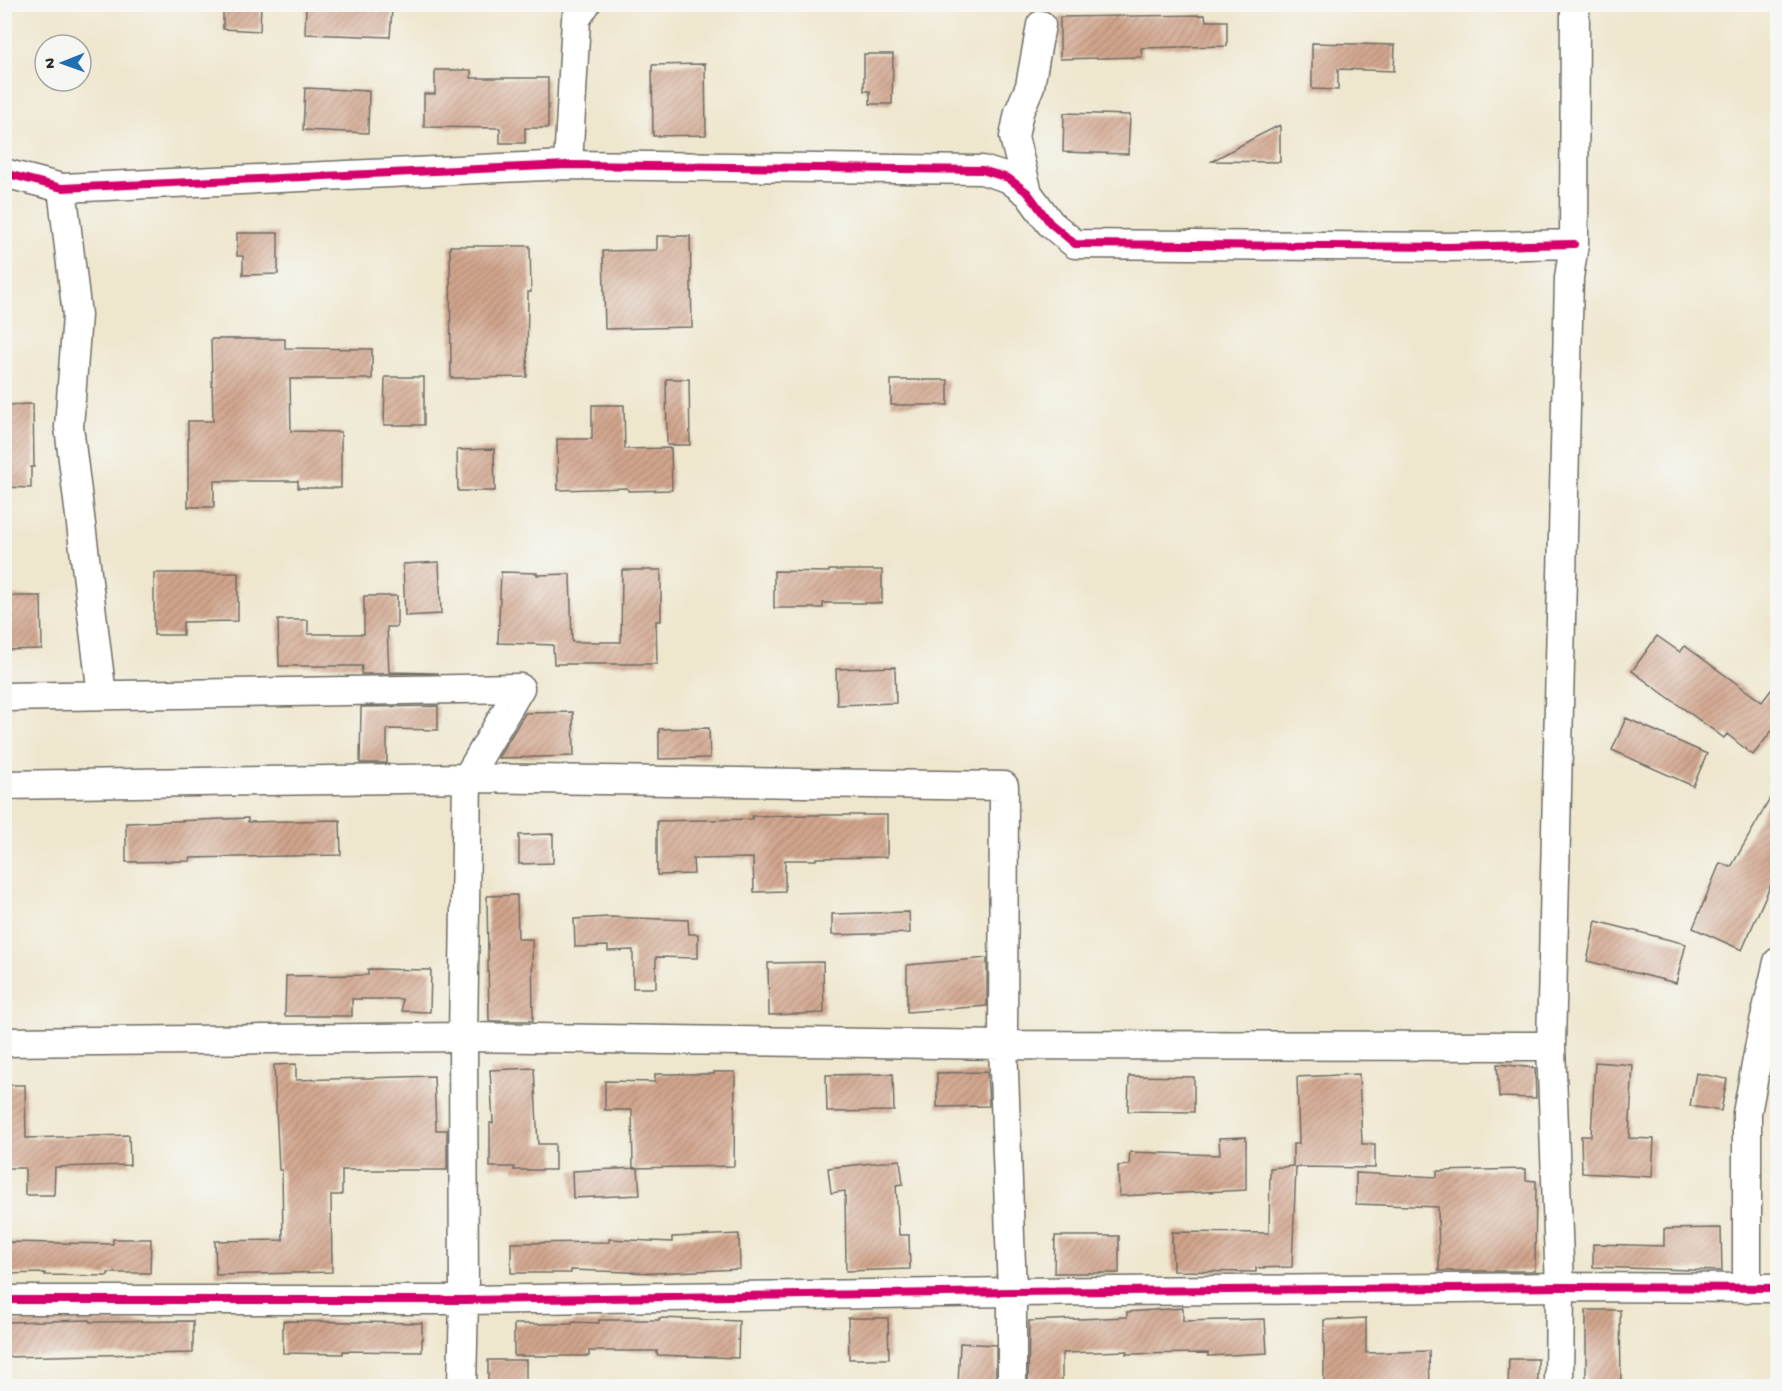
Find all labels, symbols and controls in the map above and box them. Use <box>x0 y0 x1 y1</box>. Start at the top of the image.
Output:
north arrow <box>33 33 93 93</box>
text: N <box>42 57 61 69</box>

